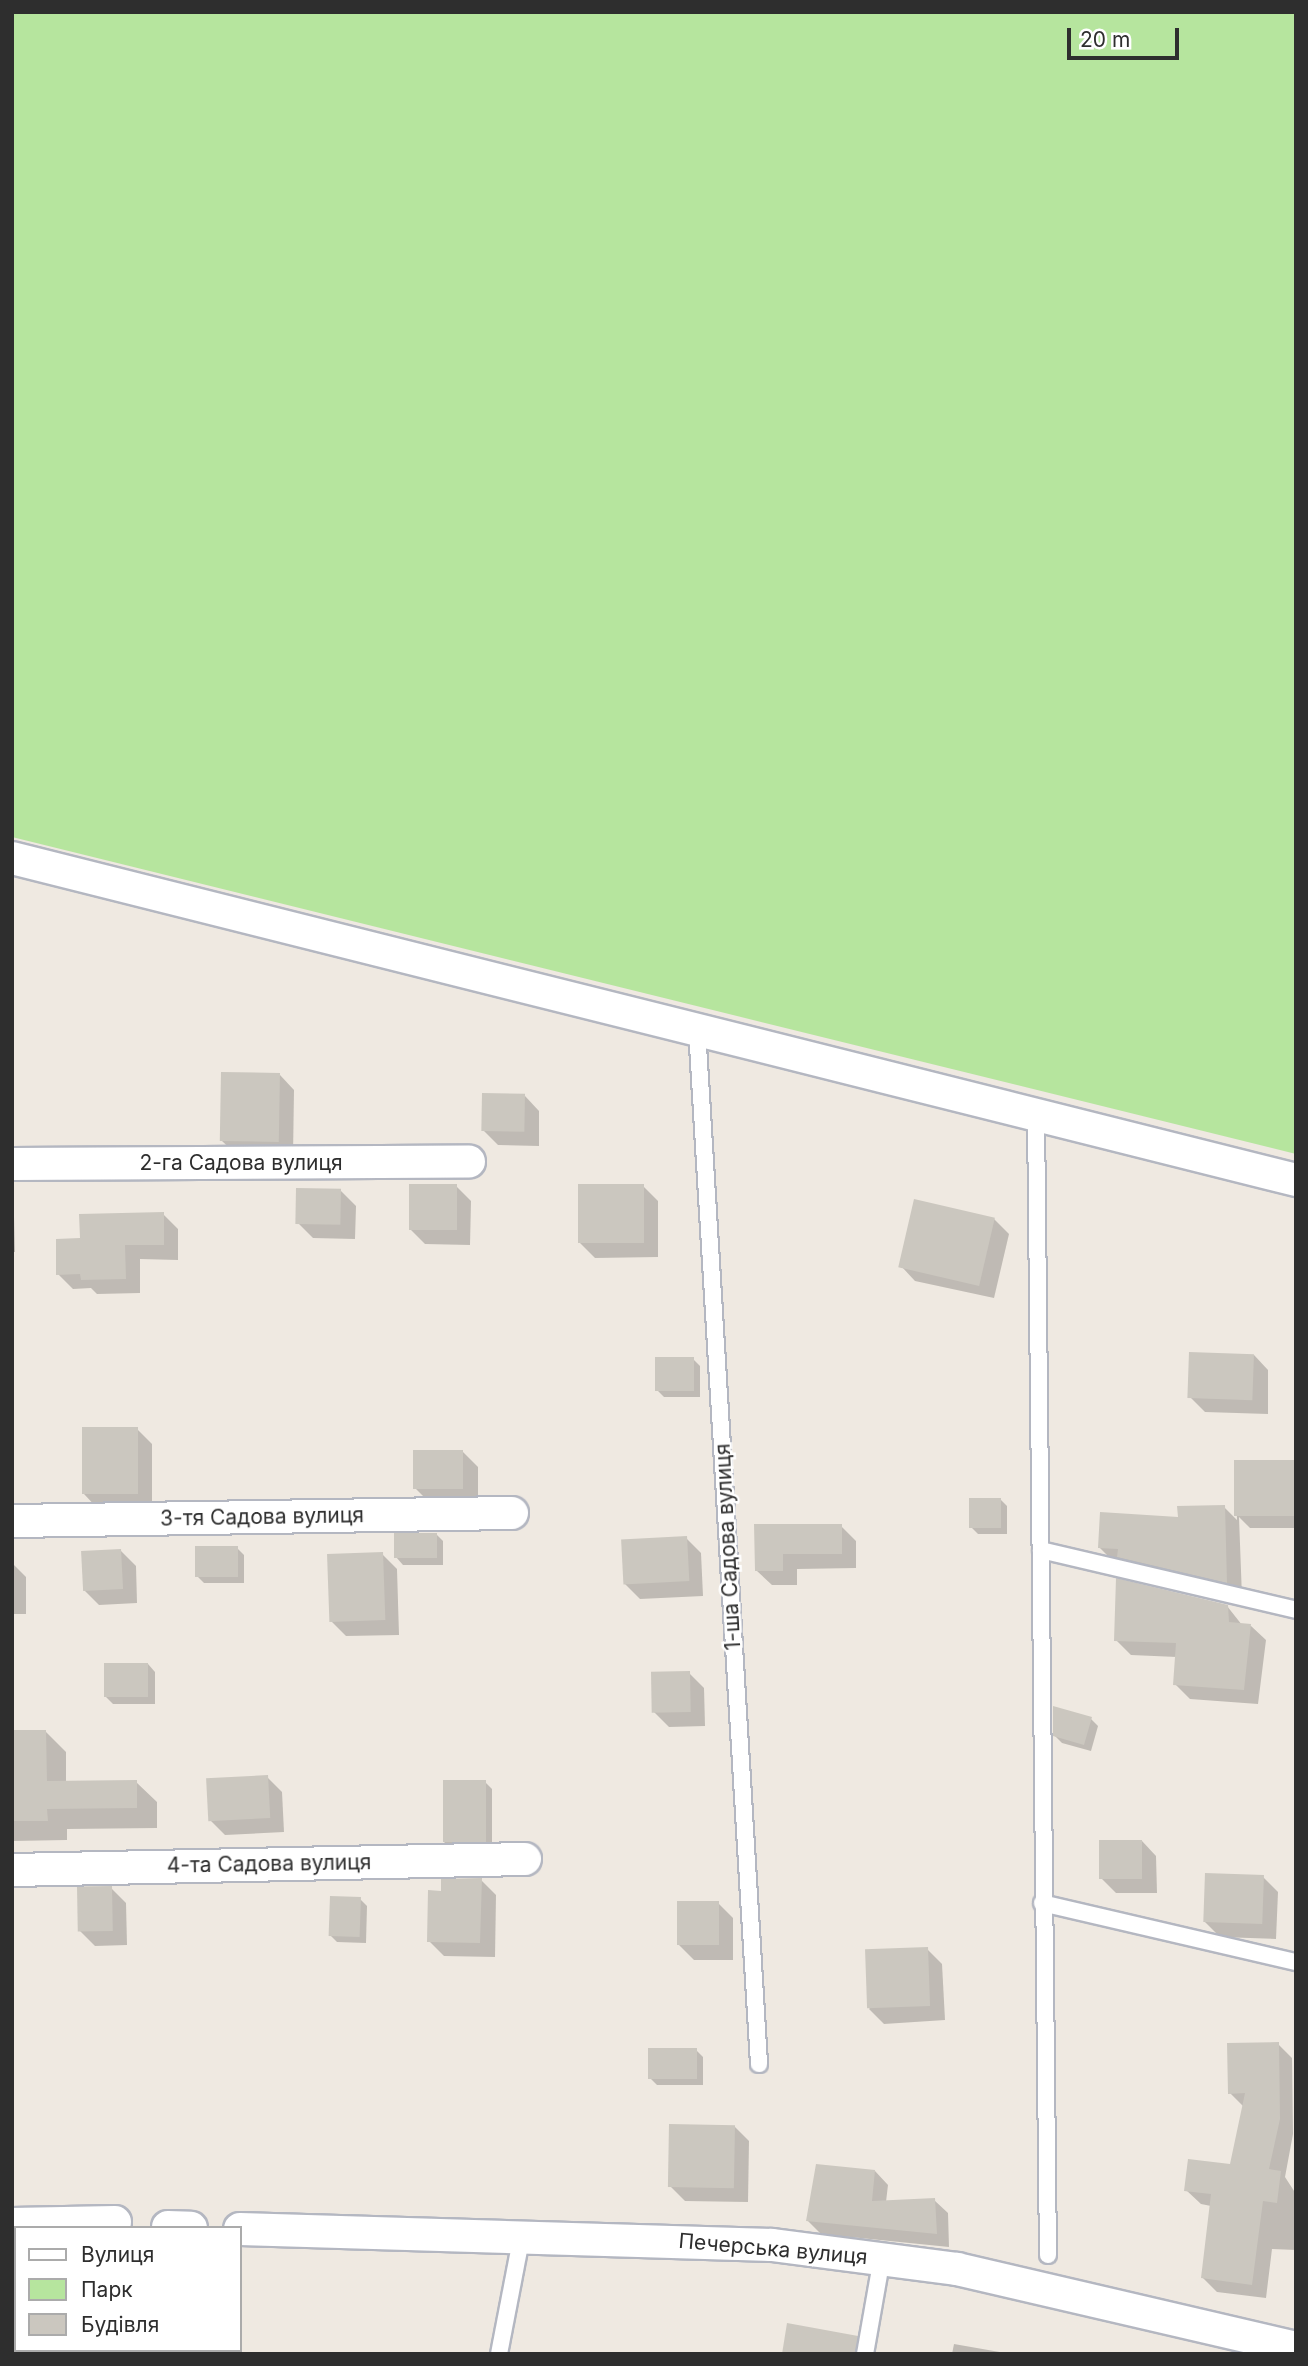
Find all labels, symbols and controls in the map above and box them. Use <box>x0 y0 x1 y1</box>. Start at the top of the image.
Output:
scale bar <box>1070 14 1182 58</box>
text: 20 m <box>1080 27 1130 52</box>
street label: 2-га Садова вулиця <box>139 1150 343 1176</box>
street label: 1-ша Садова вулиця <box>710 1443 746 1651</box>
street label: 3-тя Садова вулиця <box>160 1503 364 1531</box>
street label: 4-та Садова вулиця <box>167 1850 371 1878</box>
legend <box>14 2226 242 2352</box>
street label: Печерська вулиця <box>678 2228 868 2270</box>
text: Вулиця <box>81 2242 154 2267</box>
text: Парк <box>81 2277 133 2302</box>
text: Будівля <box>81 2312 159 2337</box>

